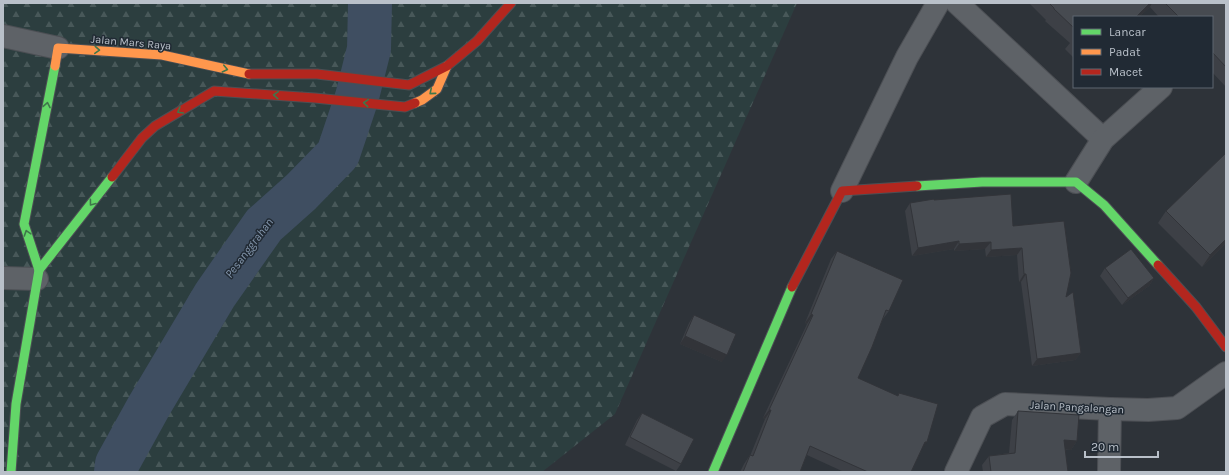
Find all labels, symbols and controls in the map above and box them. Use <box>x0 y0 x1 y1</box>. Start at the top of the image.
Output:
legend <box>1073 16 1213 88</box>
text: Lancar <box>1109 25 1146 39</box>
street label: Jalan Mars Raya <box>90 33 172 52</box>
text: Padat <box>1109 45 1141 59</box>
one-way arrow <box>94 46 100 55</box>
one-way arrow <box>221 64 228 73</box>
text: Macet <box>1109 65 1143 79</box>
one-way arrow <box>429 88 437 95</box>
one-way arrow <box>273 91 279 100</box>
one-way arrow <box>363 99 369 108</box>
one-way arrow <box>42 102 50 109</box>
one-way arrow <box>177 106 184 113</box>
one-way arrow <box>89 199 96 206</box>
water label: Pesanggrahan <box>222 215 276 281</box>
one-way arrow <box>23 230 32 237</box>
street label: Jalan Pangalengan <box>1030 399 1124 416</box>
scale bar <box>1085 433 1158 459</box>
text: 20 m <box>1091 440 1119 454</box>

